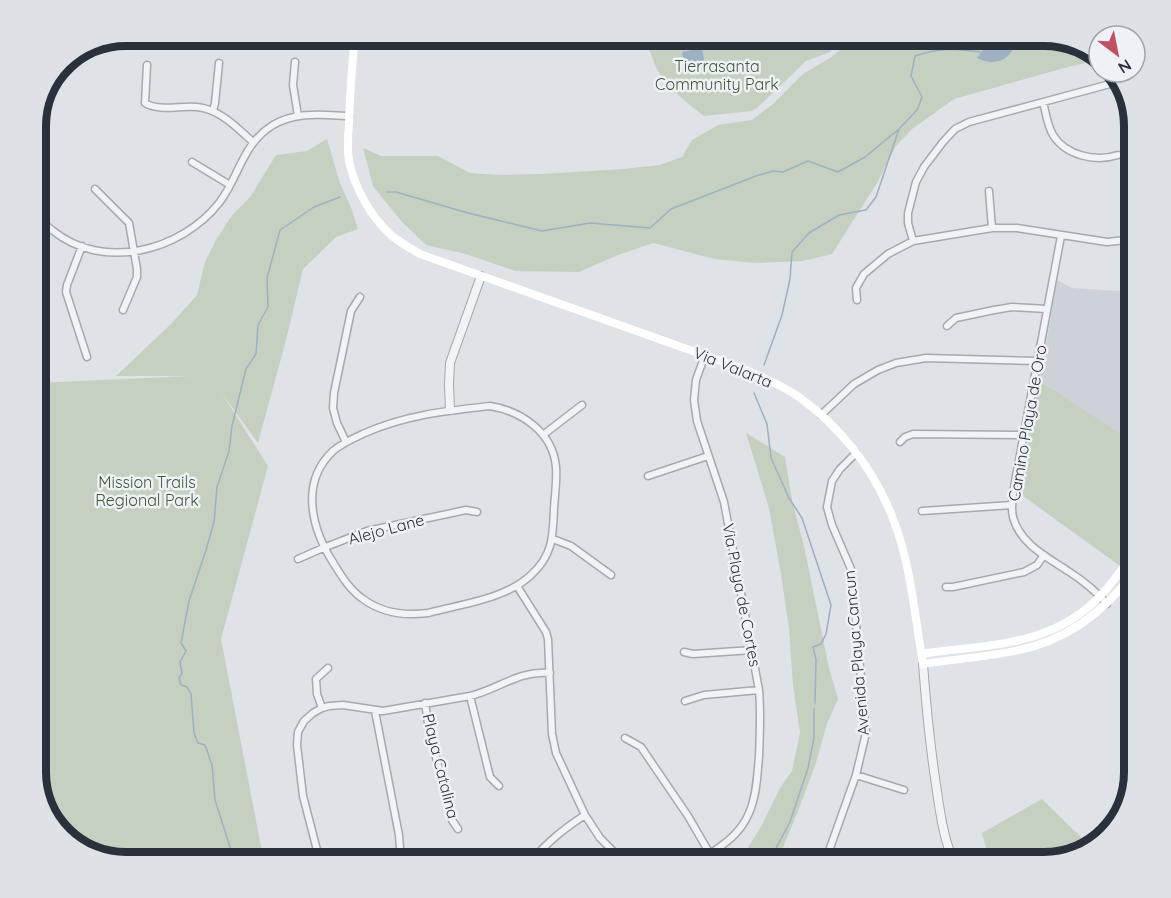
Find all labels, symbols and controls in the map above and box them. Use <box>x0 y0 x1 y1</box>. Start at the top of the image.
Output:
north arrow <box>1087 24 1147 84</box>
text: N <box>1115 55 1135 78</box>
park label: Tierrasanta Community Park <box>655 56 779 94</box>
street label: Via Valarta <box>691 342 775 392</box>
street label: Camino Playa de Oro <box>1003 343 1051 503</box>
park label: Mission Trails Regional Park <box>95 472 199 510</box>
street label: Alejo Lane <box>346 509 426 549</box>
street label: Via Playa de Cortes <box>718 522 766 668</box>
street label: Avenida Playa Cancun <box>839 570 873 736</box>
street label: Playa Catalina <box>418 711 464 821</box>

